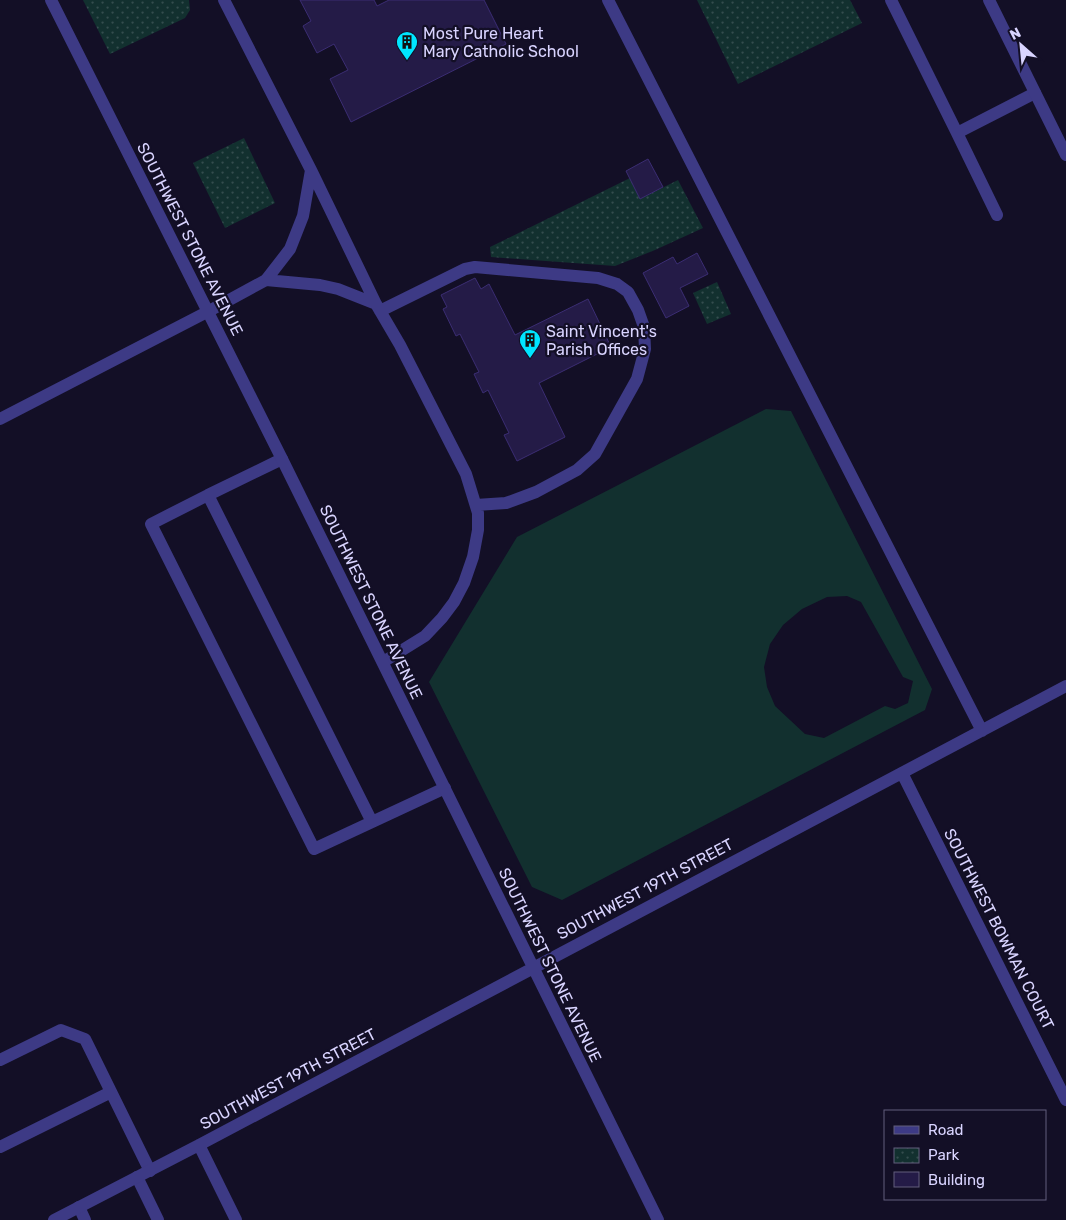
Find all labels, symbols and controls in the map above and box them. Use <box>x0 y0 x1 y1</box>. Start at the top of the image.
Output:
north arrow <box>996 20 1046 70</box>
place label: Most Pure Heart Mary Catholic School <box>423 24 579 61</box>
text: N <box>1007 24 1024 44</box>
building icon: Most Pure Heart Mary Catholic School <box>395 30 419 61</box>
street label: SOUTHWEST STONE AVENUE <box>133 139 247 339</box>
place label: Saint Vincent's Parish Offices <box>546 322 657 359</box>
building icon: Saint Vincent's Parish Offices <box>518 328 542 359</box>
street label: SOUTHWEST STONE AVENUE <box>316 502 426 702</box>
street label: SOUTHWEST BOWMAN COURT <box>940 825 1058 1033</box>
street label: SOUTHWEST 19TH STREET <box>554 834 736 944</box>
street label: SOUTHWEST STONE AVENUE <box>495 865 605 1065</box>
street label: SOUTHWEST 19TH STREET <box>197 1024 379 1134</box>
legend <box>884 1110 1046 1200</box>
text: Road <box>928 1121 964 1139</box>
text: Park <box>928 1146 959 1164</box>
text: Building <box>928 1171 985 1189</box>

